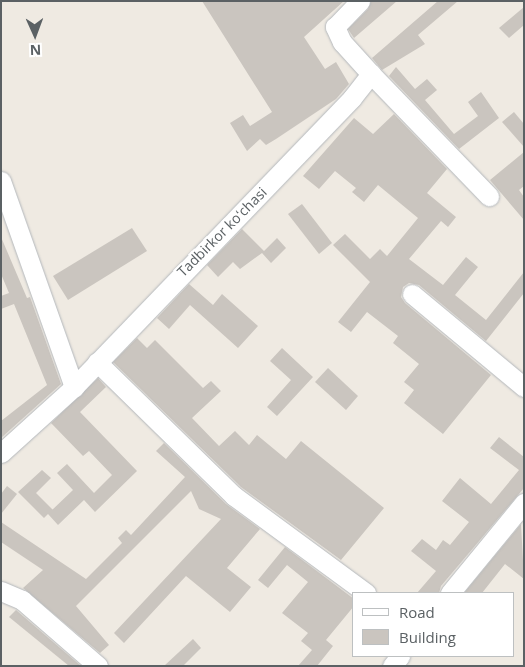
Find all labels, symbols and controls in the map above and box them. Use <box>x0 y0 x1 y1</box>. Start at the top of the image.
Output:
north arrow <box>10 10 60 60</box>
text: N <box>30 41 42 60</box>
street label: Tadbirkor koʻchasi <box>174 184 270 280</box>
legend <box>352 592 515 657</box>
text: Road <box>399 602 435 622</box>
text: Building <box>399 627 456 647</box>

